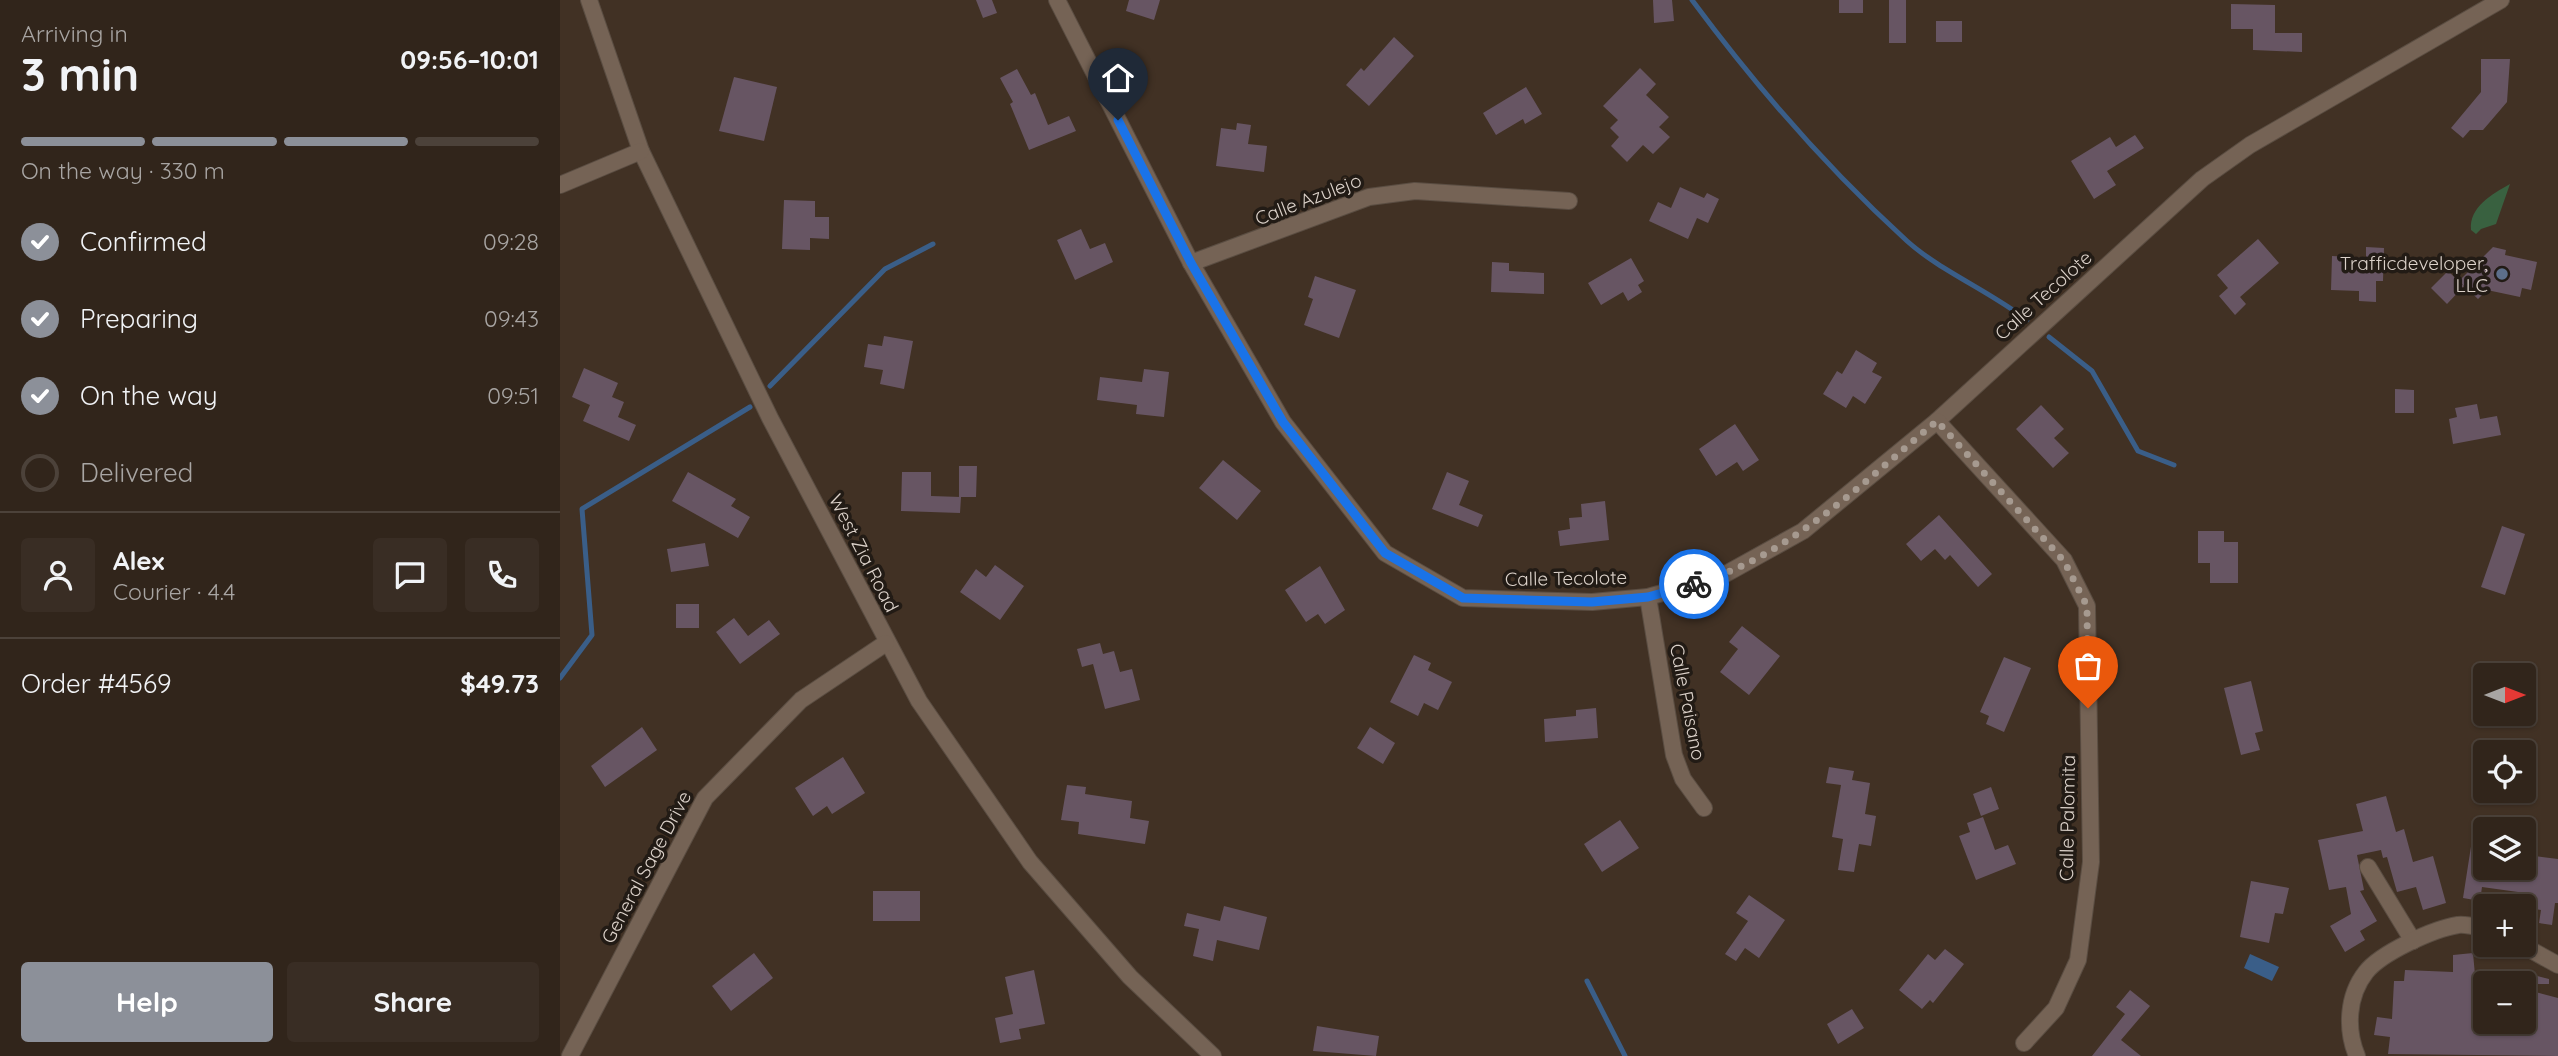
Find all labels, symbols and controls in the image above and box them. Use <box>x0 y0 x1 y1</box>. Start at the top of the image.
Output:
text: Arriving in <box>21 19 128 48</box>
text: 09:56–10:01 <box>400 43 539 76</box>
text: 3 min <box>21 45 139 103</box>
pin <box>1088 48 1148 120</box>
icon: home <box>1099 59 1137 97</box>
text: On the way · 330 m <box>21 156 225 185</box>
street label: Calle Azulejo <box>1251 168 1365 230</box>
icon: check <box>21 223 59 261</box>
text: Confirmed <box>80 225 207 258</box>
text: 09:28 <box>483 227 539 256</box>
street label: Calle Tecolote <box>1989 245 2097 345</box>
place label: Trafficdeveloper, LLC <box>2340 251 2488 297</box>
marker: Trafficdeveloper, LLC <box>2494 266 2510 282</box>
icon: check <box>21 300 59 338</box>
text: Preparing <box>80 302 198 335</box>
text: 09:43 <box>484 304 539 333</box>
icon: check <box>21 377 59 415</box>
text: On the way <box>80 379 218 412</box>
text: 09:51 <box>487 381 539 410</box>
text: Delivered <box>80 456 193 489</box>
street label: West Zia Road <box>824 490 904 616</box>
button: person <box>21 538 95 612</box>
button: chat <box>373 538 447 612</box>
button: phone <box>465 538 539 612</box>
text: Alex <box>113 544 164 577</box>
courier <box>1659 549 1729 619</box>
street label: Calle Tecolote <box>1505 565 1627 591</box>
icon: bike <box>1675 565 1713 603</box>
text: Courier · 4.4 <box>113 577 235 606</box>
pin <box>2058 636 2118 708</box>
street label: Calle Paisano <box>1665 642 1711 762</box>
icon: bag <box>2069 647 2107 685</box>
north arrow <box>2473 663 2536 726</box>
map controls <box>2473 663 2536 1034</box>
text: Order #4569 <box>21 667 171 700</box>
text: $49.73 <box>460 667 539 700</box>
button: locate <box>2473 740 2536 803</box>
street label: Calle Palomita <box>2054 755 2080 881</box>
street label: General Sage Drive <box>596 787 696 947</box>
button: layers <box>2473 817 2536 880</box>
button: + <box>2473 894 2536 957</box>
button: Help <box>21 962 273 1042</box>
button: Share <box>287 962 539 1042</box>
button: − <box>2473 971 2536 1034</box>

